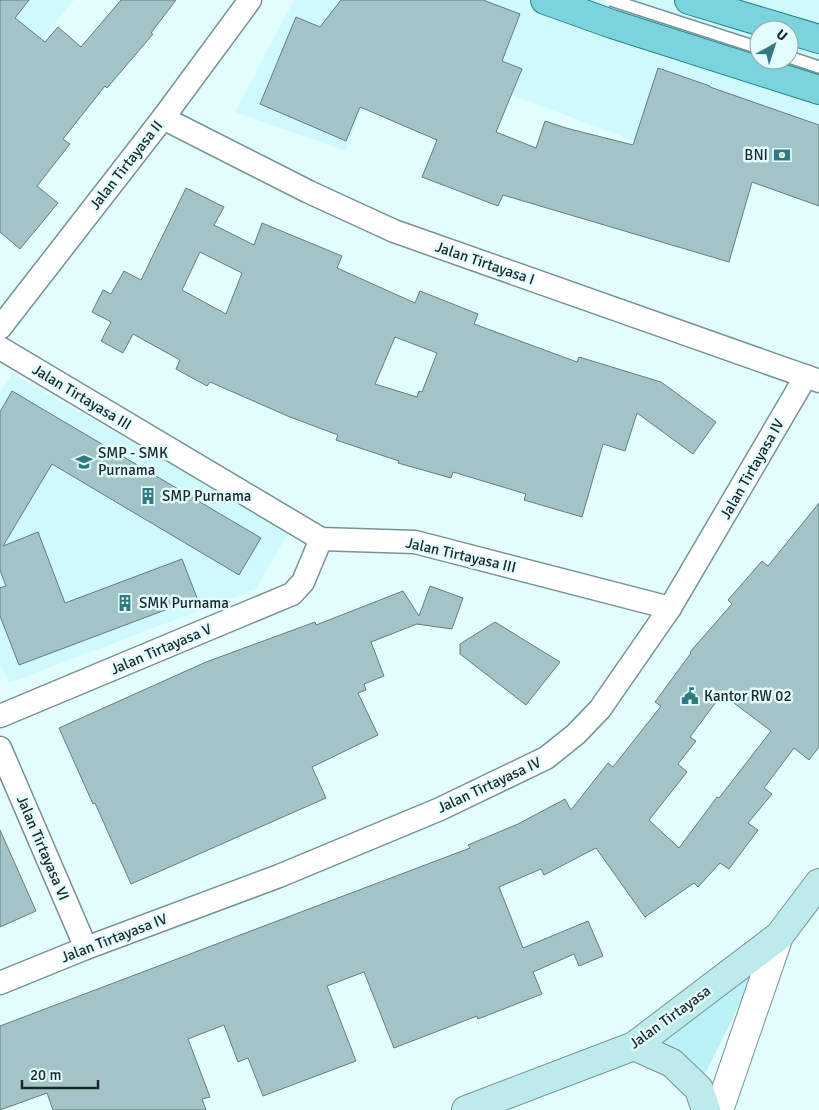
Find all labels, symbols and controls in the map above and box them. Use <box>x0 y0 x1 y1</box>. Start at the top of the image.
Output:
north arrow <box>749 20 799 70</box>
text: U <box>773 26 791 45</box>
street label: Jalan Tirtayasa II <box>86 117 166 213</box>
bank icon: BNI <box>772 145 792 165</box>
place label: BNI <box>744 146 768 164</box>
street label: Jalan Tirtayasa I <box>433 238 537 288</box>
street label: Jalan Tirtayasa III <box>29 360 135 434</box>
street label: Jalan Tirtayasa IV <box>716 416 788 522</box>
place label: SMP - SMK Purnama <box>98 444 168 479</box>
school or university icon: SMP - SMK Purnama <box>74 452 94 472</box>
building icon: SMP Purnama <box>138 486 158 506</box>
place label: SMP Purnama <box>162 487 251 505</box>
street label: Jalan Tirtayasa III <box>404 534 518 576</box>
building icon: SMK Purnama <box>115 593 135 613</box>
place label: SMK Purnama <box>139 594 229 612</box>
street label: Jalan Tirtayasa V <box>108 619 215 678</box>
public building icon: Kantor RW 02 <box>680 686 700 706</box>
place label: Kantor RW 02 <box>704 687 792 705</box>
street label: Jalan Tirtayasa IV <box>434 753 544 817</box>
street label: Jalan Tirtayasa VI <box>13 793 73 903</box>
street label: Jalan Tirtayasa IV <box>58 909 170 967</box>
street label: Jalan Tirtayasa <box>626 982 714 1052</box>
scale bar <box>22 1058 99 1090</box>
text: 20 m <box>30 1066 61 1084</box>

